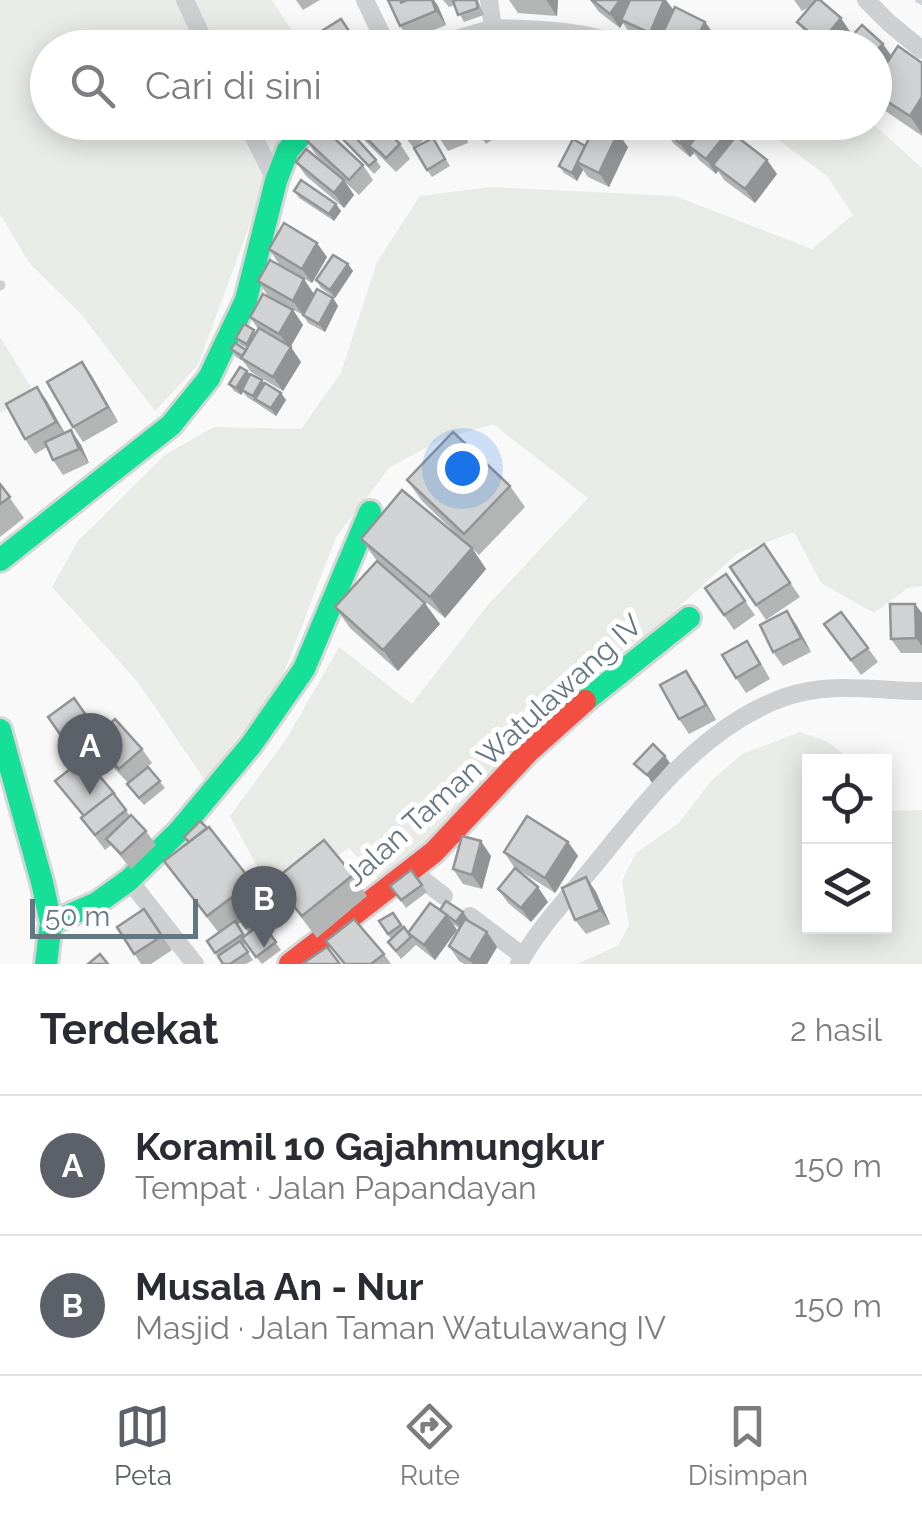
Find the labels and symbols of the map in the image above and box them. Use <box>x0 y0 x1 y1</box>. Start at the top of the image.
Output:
your location <box>437 443 488 494</box>
street label: Jalan Taman Watulawang IV <box>337 607 649 893</box>
pin: A <box>58 712 122 795</box>
pin: B <box>232 866 296 948</box>
scale bar <box>30 894 198 938</box>

